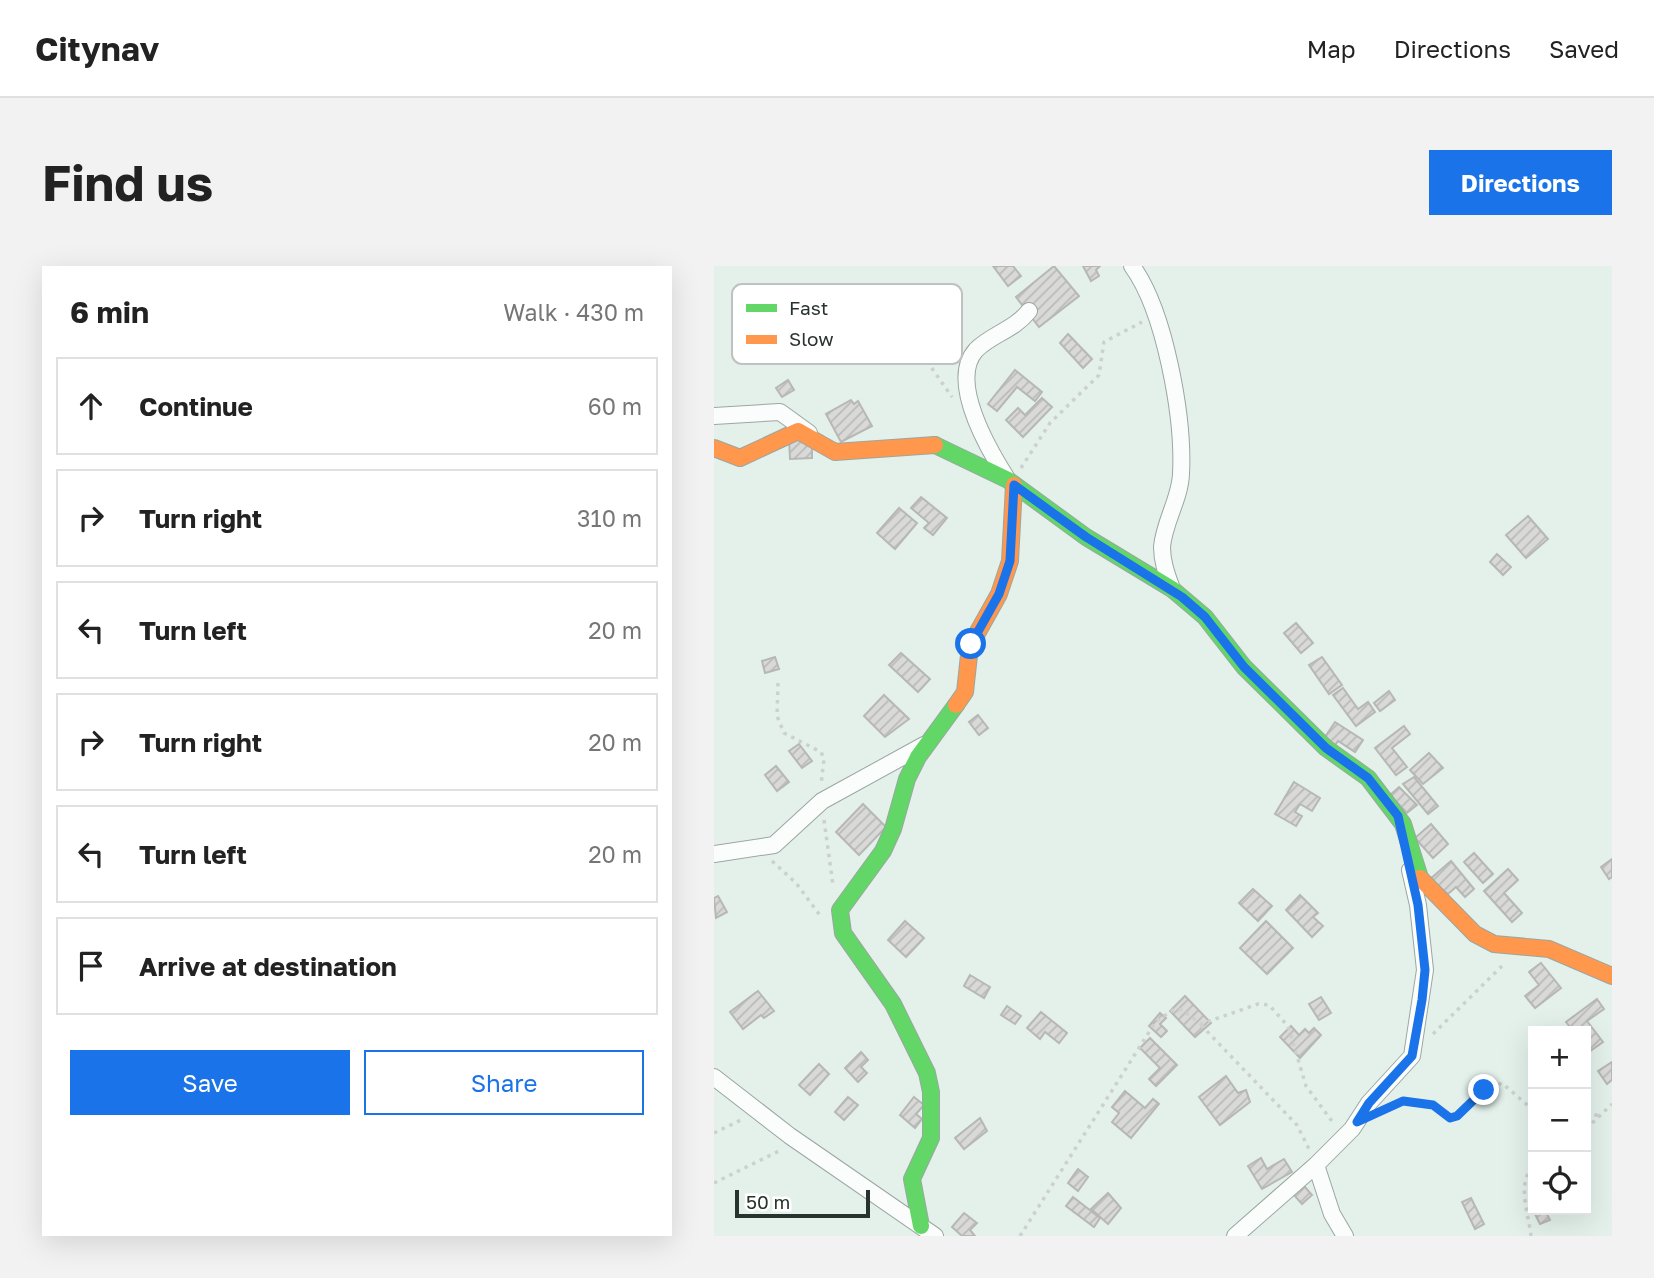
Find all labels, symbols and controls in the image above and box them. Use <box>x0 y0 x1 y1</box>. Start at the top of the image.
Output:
text: Citynav <box>35 29 159 68</box>
text: Map <box>1307 34 1356 63</box>
text: Directions <box>1394 34 1511 63</box>
text: Saved <box>1549 34 1619 63</box>
button: Directions <box>1429 150 1612 215</box>
text: Find us <box>42 153 213 212</box>
legend <box>732 284 962 364</box>
text: 6 min <box>70 294 149 330</box>
text: Fast <box>789 296 828 319</box>
text: Walk · 430 m <box>503 298 644 326</box>
text: Slow <box>789 327 834 350</box>
icon: ahead <box>72 387 110 425</box>
text: Continue <box>139 391 253 422</box>
text: 60 m <box>588 392 642 420</box>
icon: right <box>72 499 110 537</box>
text: Turn right <box>139 503 262 534</box>
text: 310 m <box>577 504 642 532</box>
icon: left <box>72 611 110 649</box>
text: Turn left <box>139 615 247 646</box>
text: 20 m <box>588 616 642 644</box>
route start <box>955 628 986 659</box>
icon: right <box>72 723 110 761</box>
text: Turn right <box>139 727 262 758</box>
text: 20 m <box>588 728 642 756</box>
icon: left <box>72 835 110 873</box>
text: Turn left <box>139 839 247 870</box>
text: 20 m <box>588 840 642 868</box>
icon: arrive <box>72 947 110 985</box>
text: Arrive at destination <box>139 951 397 982</box>
map controls <box>1528 1026 1591 1215</box>
button: + <box>1528 1026 1591 1089</box>
button: Save <box>70 1050 350 1115</box>
button: Share <box>364 1050 644 1115</box>
route end <box>1468 1074 1499 1105</box>
button: − <box>1528 1089 1591 1152</box>
button: locate <box>1528 1152 1591 1215</box>
scale bar <box>735 1187 870 1219</box>
text: 50 m <box>746 1190 790 1213</box>

